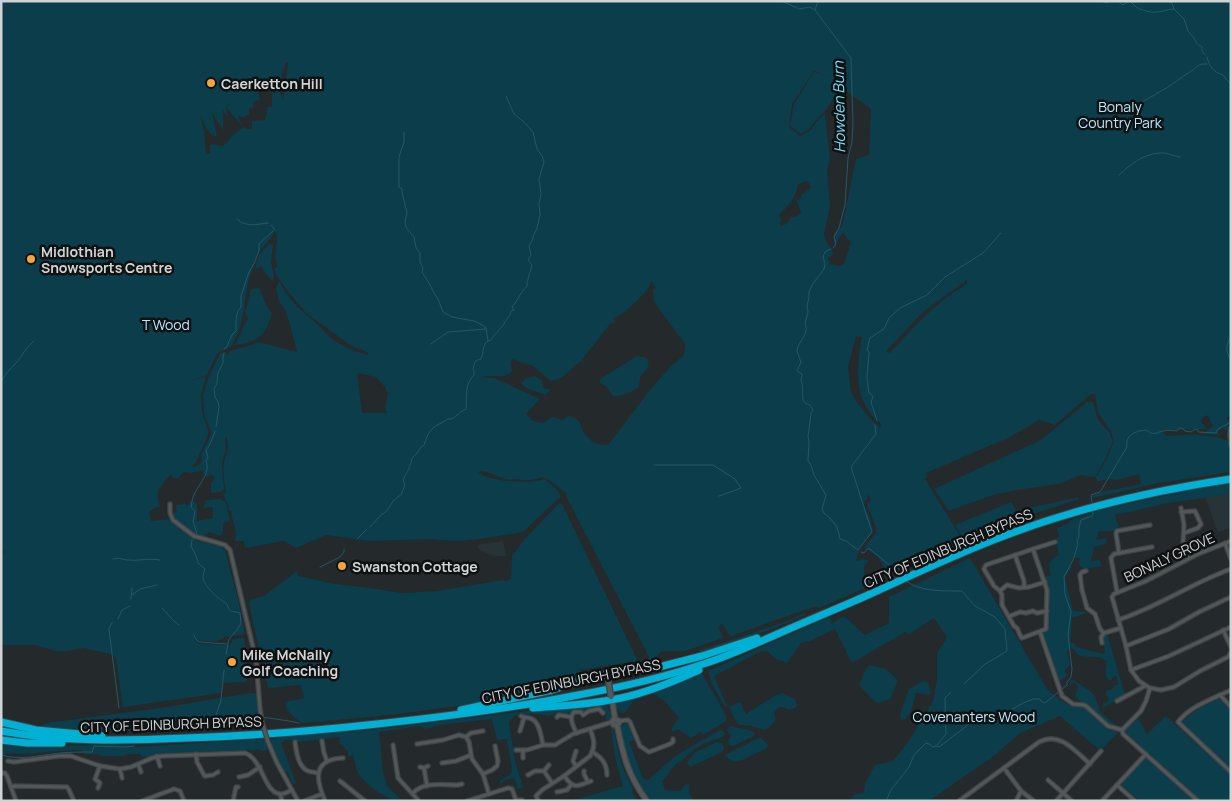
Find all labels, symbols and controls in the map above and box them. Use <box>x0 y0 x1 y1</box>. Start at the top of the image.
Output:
water label: Howden Burn <box>828 60 850 153</box>
place label: Caerketton Hill <box>221 74 323 93</box>
marker: Caerketton Hill <box>205 77 217 89</box>
park label: Bonaly Country Park <box>1078 97 1163 132</box>
place label: Midlothian Snowsports Centre <box>41 242 172 277</box>
marker: Midlothian Snowsports Centre <box>25 253 37 265</box>
park label: T Wood <box>142 315 190 334</box>
street label: CITY OF EDINBURGH BYPASS <box>861 504 1036 592</box>
street label: BONALY GROVE <box>1121 528 1217 586</box>
place label: Swanston Cottage <box>352 557 478 576</box>
marker: Swanston Cottage <box>336 560 348 572</box>
place label: Mike McNally Golf Coaching <box>242 645 338 680</box>
street label: CITY OF EDINBURGH BYPASS <box>480 654 662 708</box>
marker: Mike McNally Golf Coaching <box>226 656 238 668</box>
park label: Covenanters Wood <box>913 707 1035 726</box>
street label: CITY OF EDINBURGH BYPASS <box>80 711 262 737</box>

